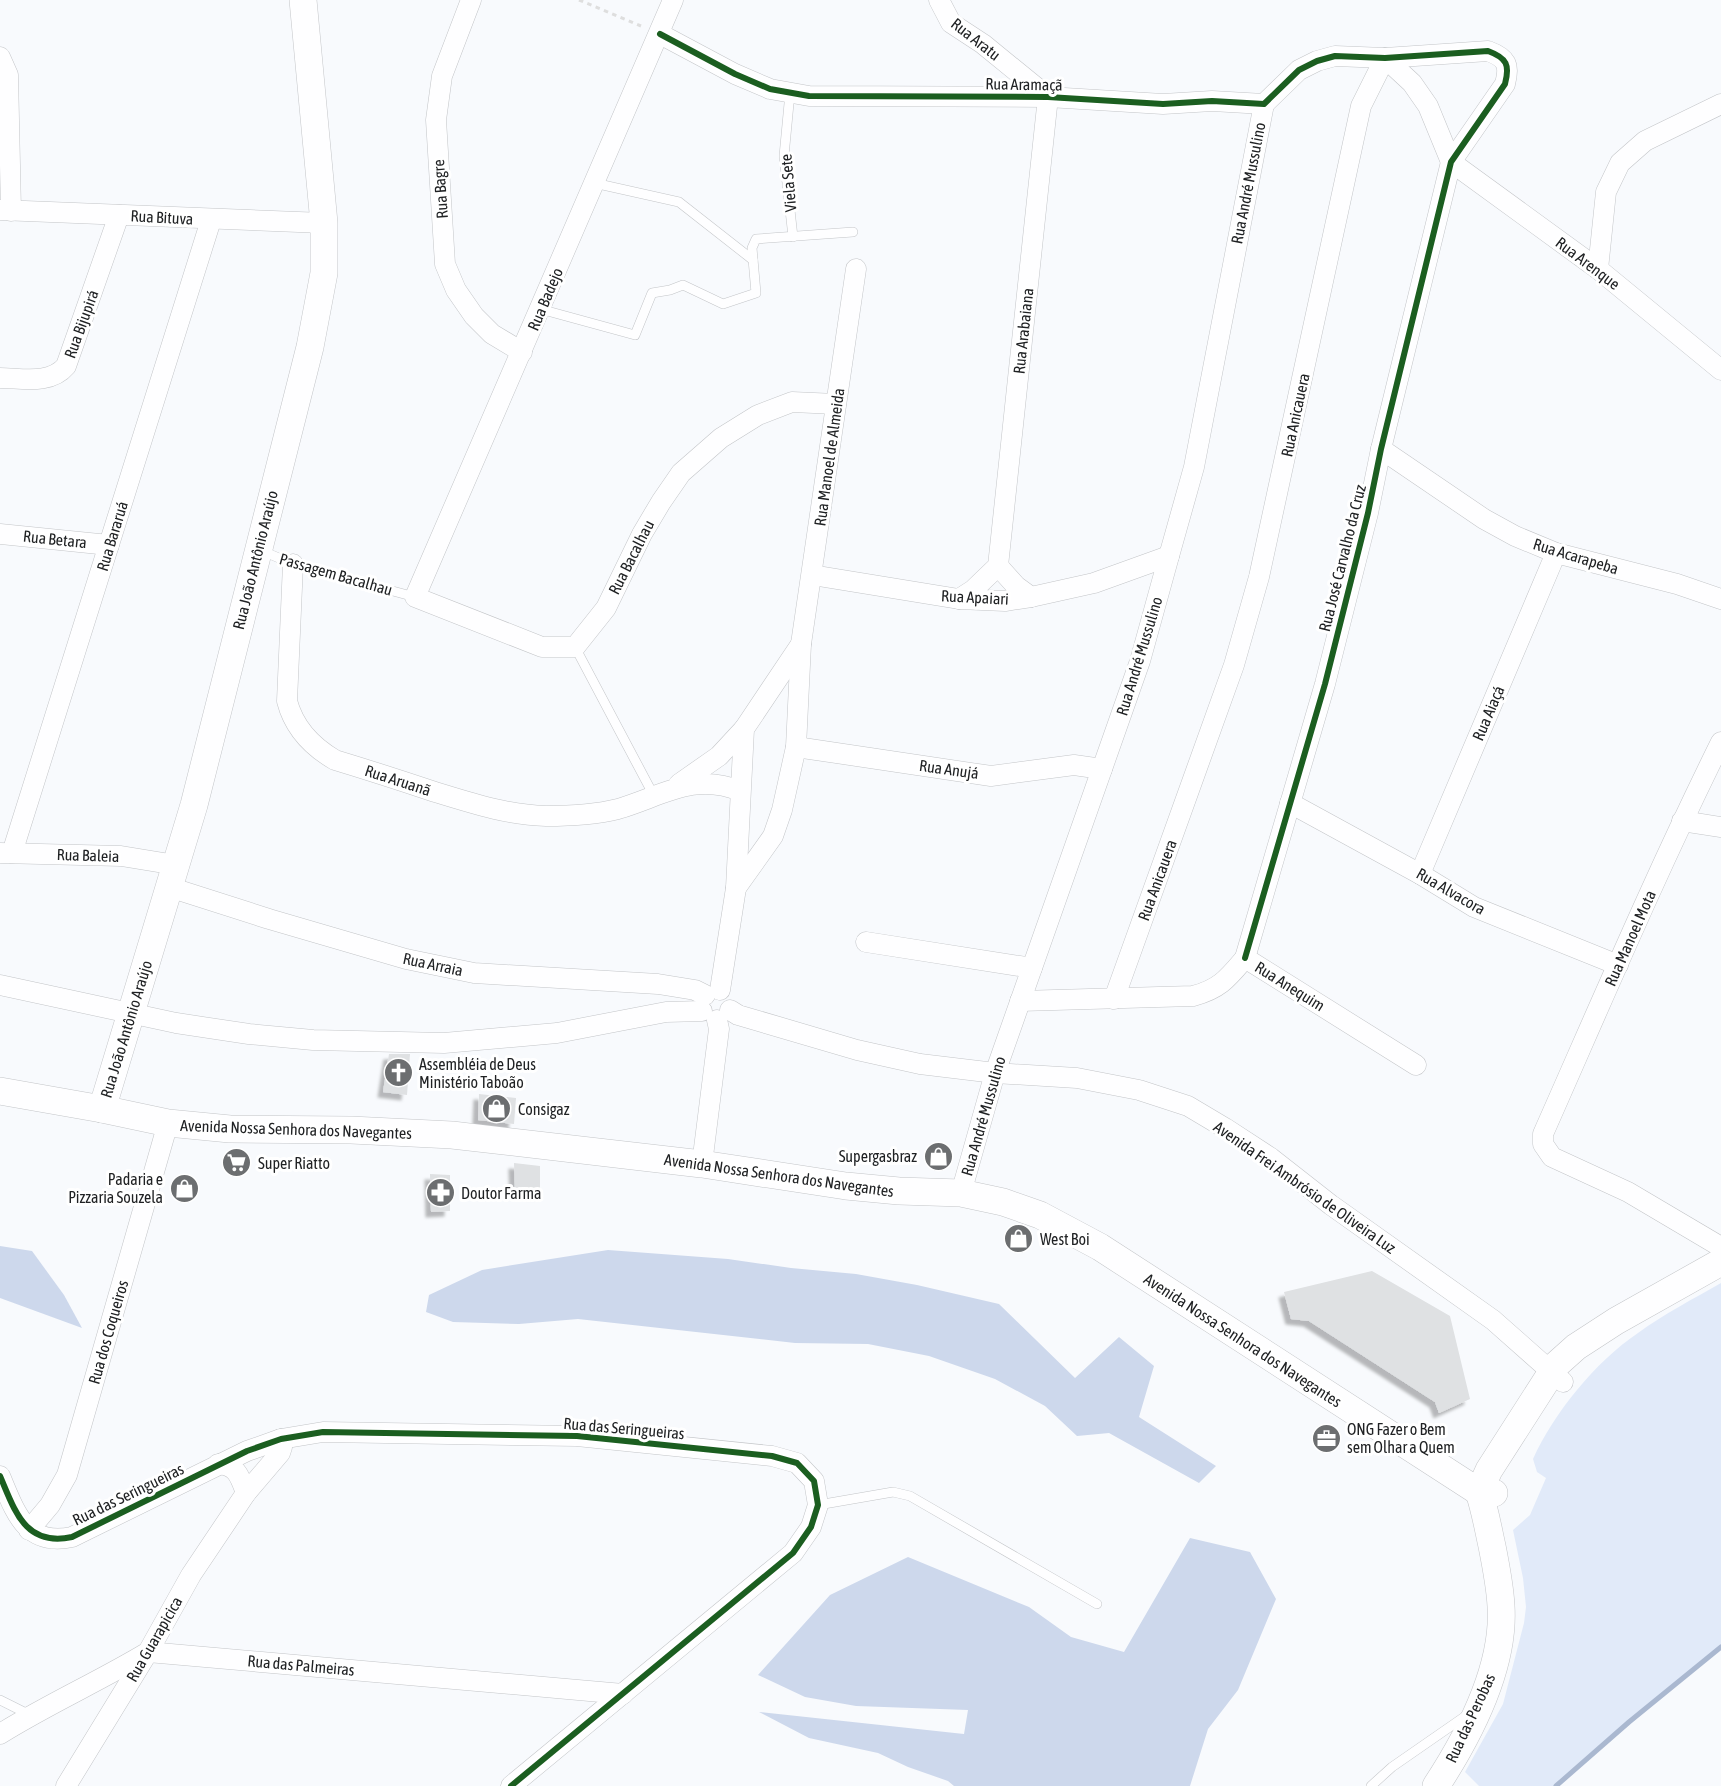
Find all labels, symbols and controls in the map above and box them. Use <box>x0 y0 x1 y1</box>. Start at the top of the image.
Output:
street label: Rua Aratu <box>948 14 1004 64</box>
street label: Rua Aramaçã <box>985 74 1063 95</box>
street label: Rua André Mussulino <box>1227 121 1269 245</box>
street label: Viela Sete <box>776 153 800 213</box>
street label: Rua Bagre <box>429 159 452 219</box>
street label: Rua Bituva <box>130 206 194 228</box>
street label: Rua Arenque <box>1552 233 1624 294</box>
street label: Rua Badejo <box>524 265 567 333</box>
street label: Rua Bijupirá <box>60 287 103 361</box>
street label: Rua Arabaiana <box>1010 287 1036 375</box>
street label: Rua Anicauera <box>1277 372 1313 458</box>
street label: Rua Manoel de Almeida <box>810 387 848 527</box>
street label: Rua José Carvalho da Cruz <box>1315 482 1369 633</box>
street label: Rua João Antônio Araújo <box>229 489 282 632</box>
street label: Rua Bararuá <box>93 499 131 573</box>
street label: Rua Bacalhau <box>605 517 657 597</box>
street label: Rua Betara <box>22 527 88 551</box>
street label: Rua Acarapeba <box>1531 534 1621 578</box>
street label: Passagem Bacalhau <box>277 549 395 600</box>
street label: Rua Apaiari <box>941 586 1009 609</box>
street label: Rua André Mussulino <box>1112 594 1166 718</box>
street label: Rua Aiaçá <box>1468 683 1508 743</box>
street label: Rua Anujá <box>918 756 980 783</box>
street label: Rua Aruanã <box>363 761 433 799</box>
street label: Rua Anicauera <box>1134 837 1180 923</box>
street label: Rua Baleia <box>56 845 120 865</box>
street label: Rua Alvacora <box>1413 864 1489 918</box>
street label: Rua Manoel Mota <box>1601 887 1659 989</box>
street label: Rua Arraia <box>401 949 465 979</box>
street label: Rua João Antônio Araújo <box>97 958 156 1100</box>
street label: Rua Anequim <box>1251 958 1328 1015</box>
street label: Rua André Mussulino <box>957 1054 1009 1178</box>
place label: Assembléia de Deus Ministério Taboão <box>419 1055 536 1091</box>
church icon: Assembléia de Deus Ministério Taboão <box>382 1057 414 1089</box>
shop icon: Consigaz <box>481 1093 513 1125</box>
place label: Consigaz <box>518 1100 570 1119</box>
street label: Avenida Nossa Senhora dos Navegantes <box>180 1116 412 1143</box>
street label: Avenida Frei Ambrósio de Oliveira Luz <box>1211 1117 1400 1257</box>
shop icon: Supergasbraz <box>922 1140 954 1172</box>
supermarket icon: Super Riatto <box>221 1147 253 1179</box>
place label: Supergasbraz <box>839 1147 917 1166</box>
street label: Avenida Nossa Senhora dos Navegantes <box>663 1150 895 1201</box>
place label: Super Riatto <box>258 1154 330 1173</box>
place label: Padaria e Pizzaria Souzela <box>68 1170 163 1206</box>
shop icon: Padaria e Pizzaria Souzela <box>168 1172 200 1204</box>
pharmacy icon: Doutor Farma <box>424 1177 456 1209</box>
place label: Doutor Farma <box>461 1184 541 1202</box>
shop icon: West Boi <box>1003 1223 1035 1255</box>
place label: West Boi <box>1040 1230 1090 1248</box>
street label: Avenida Nossa Senhora dos Navegantes <box>1140 1269 1345 1412</box>
street label: Rua dos Coqueiros <box>85 1278 132 1386</box>
street label: Rua das Seringueiras <box>563 1414 686 1443</box>
place label: ONG Fazer o Bem sem Olhar a Quem <box>1347 1420 1455 1456</box>
office icon: ONG Fazer o Bem sem Olhar a Quem <box>1310 1422 1342 1454</box>
street label: Rua das Seringueiras <box>69 1459 187 1530</box>
street label: Rua Guarapicica <box>122 1593 186 1685</box>
street label: Rua das Palmeiras <box>247 1651 356 1679</box>
street label: Rua das Perobas <box>1442 1670 1499 1765</box>

